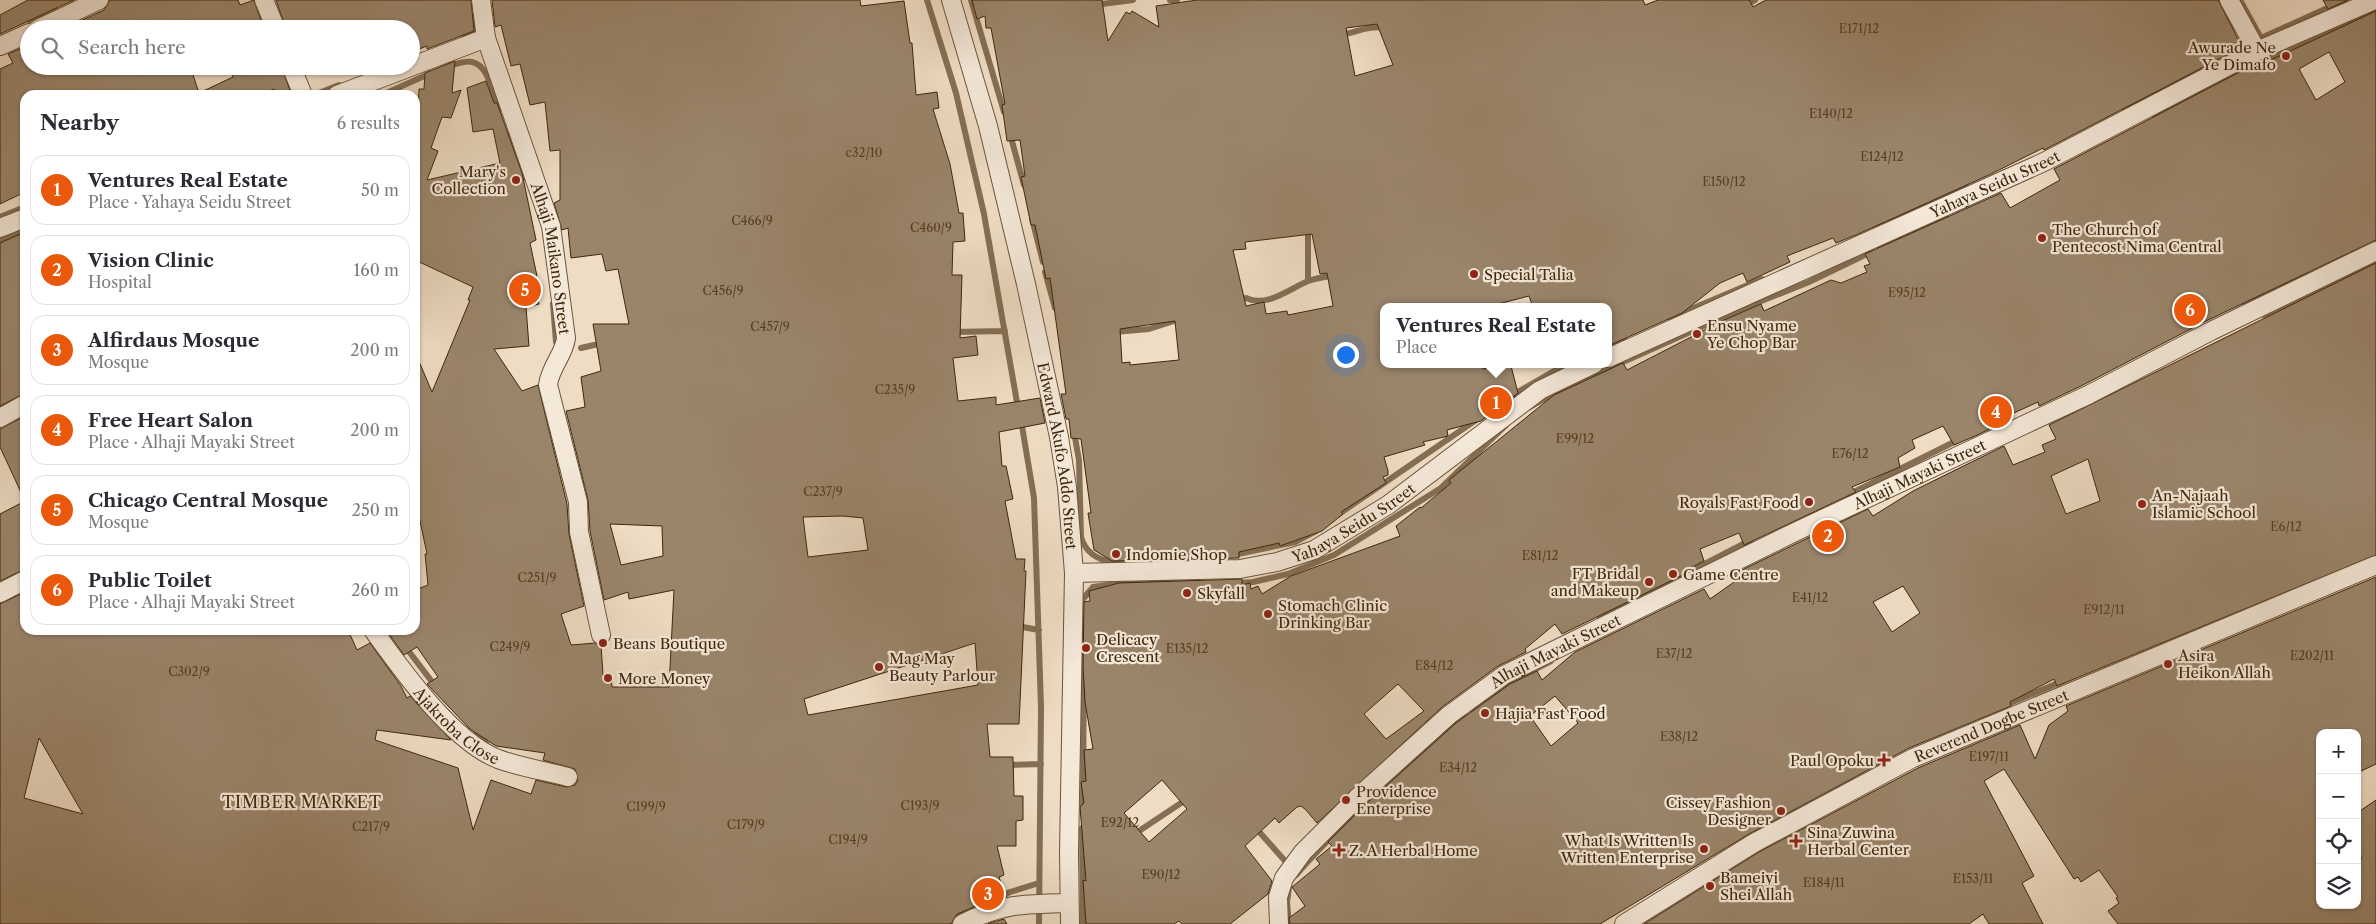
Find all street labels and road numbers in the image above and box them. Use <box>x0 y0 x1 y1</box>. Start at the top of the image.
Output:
street label: Yahaya Seidu Street <box>1926 146 2063 222</box>
street label: Alhaji Maikano Street <box>527 179 575 336</box>
street label: Edward Akufo Addo Street <box>1034 361 1082 551</box>
street label: Alhaji Mayaki Street <box>1849 434 1989 513</box>
street label: Yahaya Seidu Street <box>1288 478 1419 566</box>
street label: Alhaji Mayaki Street <box>1485 609 1624 692</box>
street label: Ajakroba Close <box>409 682 502 768</box>
street label: Reverend Dogbe Street <box>1911 685 2072 766</box>

